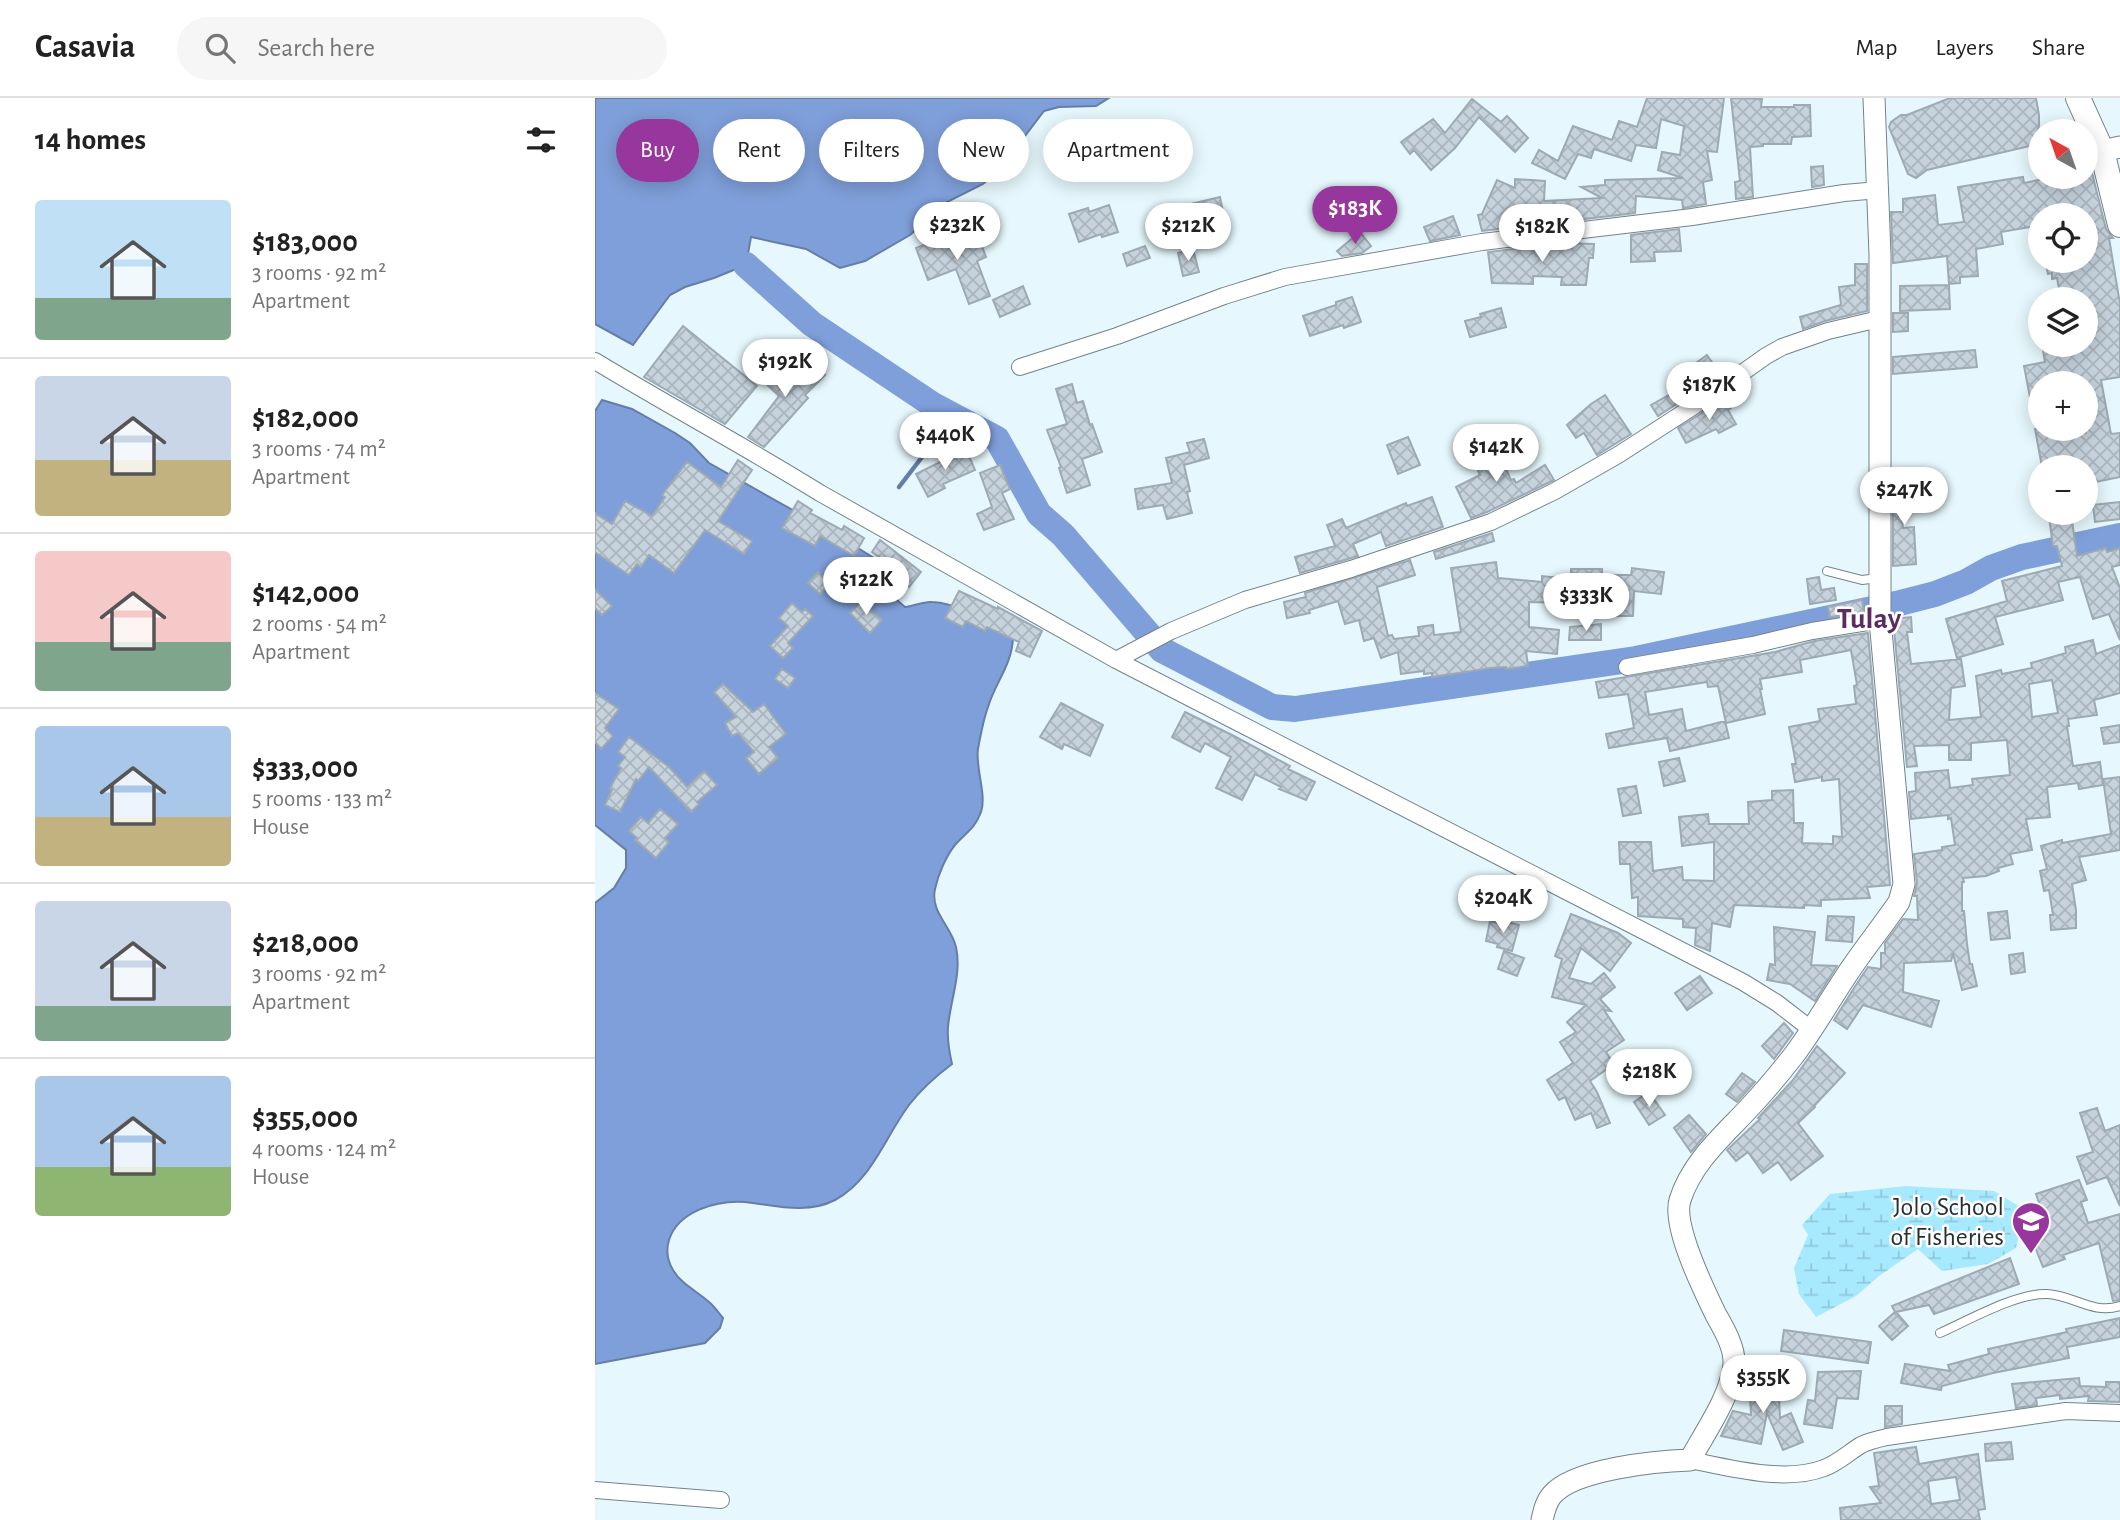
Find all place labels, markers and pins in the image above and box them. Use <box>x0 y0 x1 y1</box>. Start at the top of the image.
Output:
pin: $183K <box>1306 186 1404 246</box>
pin: $232K <box>908 202 1006 262</box>
pin: $212K <box>1139 204 1237 263</box>
pin: $182K <box>1493 204 1591 264</box>
pin: $192K <box>736 340 834 399</box>
pin: $187K <box>1660 362 1758 422</box>
pin: $440K <box>896 412 994 472</box>
pin: $142K <box>1447 424 1545 484</box>
pin: $247K <box>1855 468 1953 527</box>
pin: $122K <box>817 558 915 617</box>
pin: $333K <box>1537 574 1635 633</box>
pin: $204K <box>1454 876 1552 935</box>
pin: $218K <box>1600 1049 1698 1109</box>
place label: Jolo School of Fisheries <box>1891 1194 2004 1250</box>
school or university icon: Jolo School of Fisheries <box>2010 1200 2052 1255</box>
pin: $355K <box>1714 1356 1812 1415</box>

